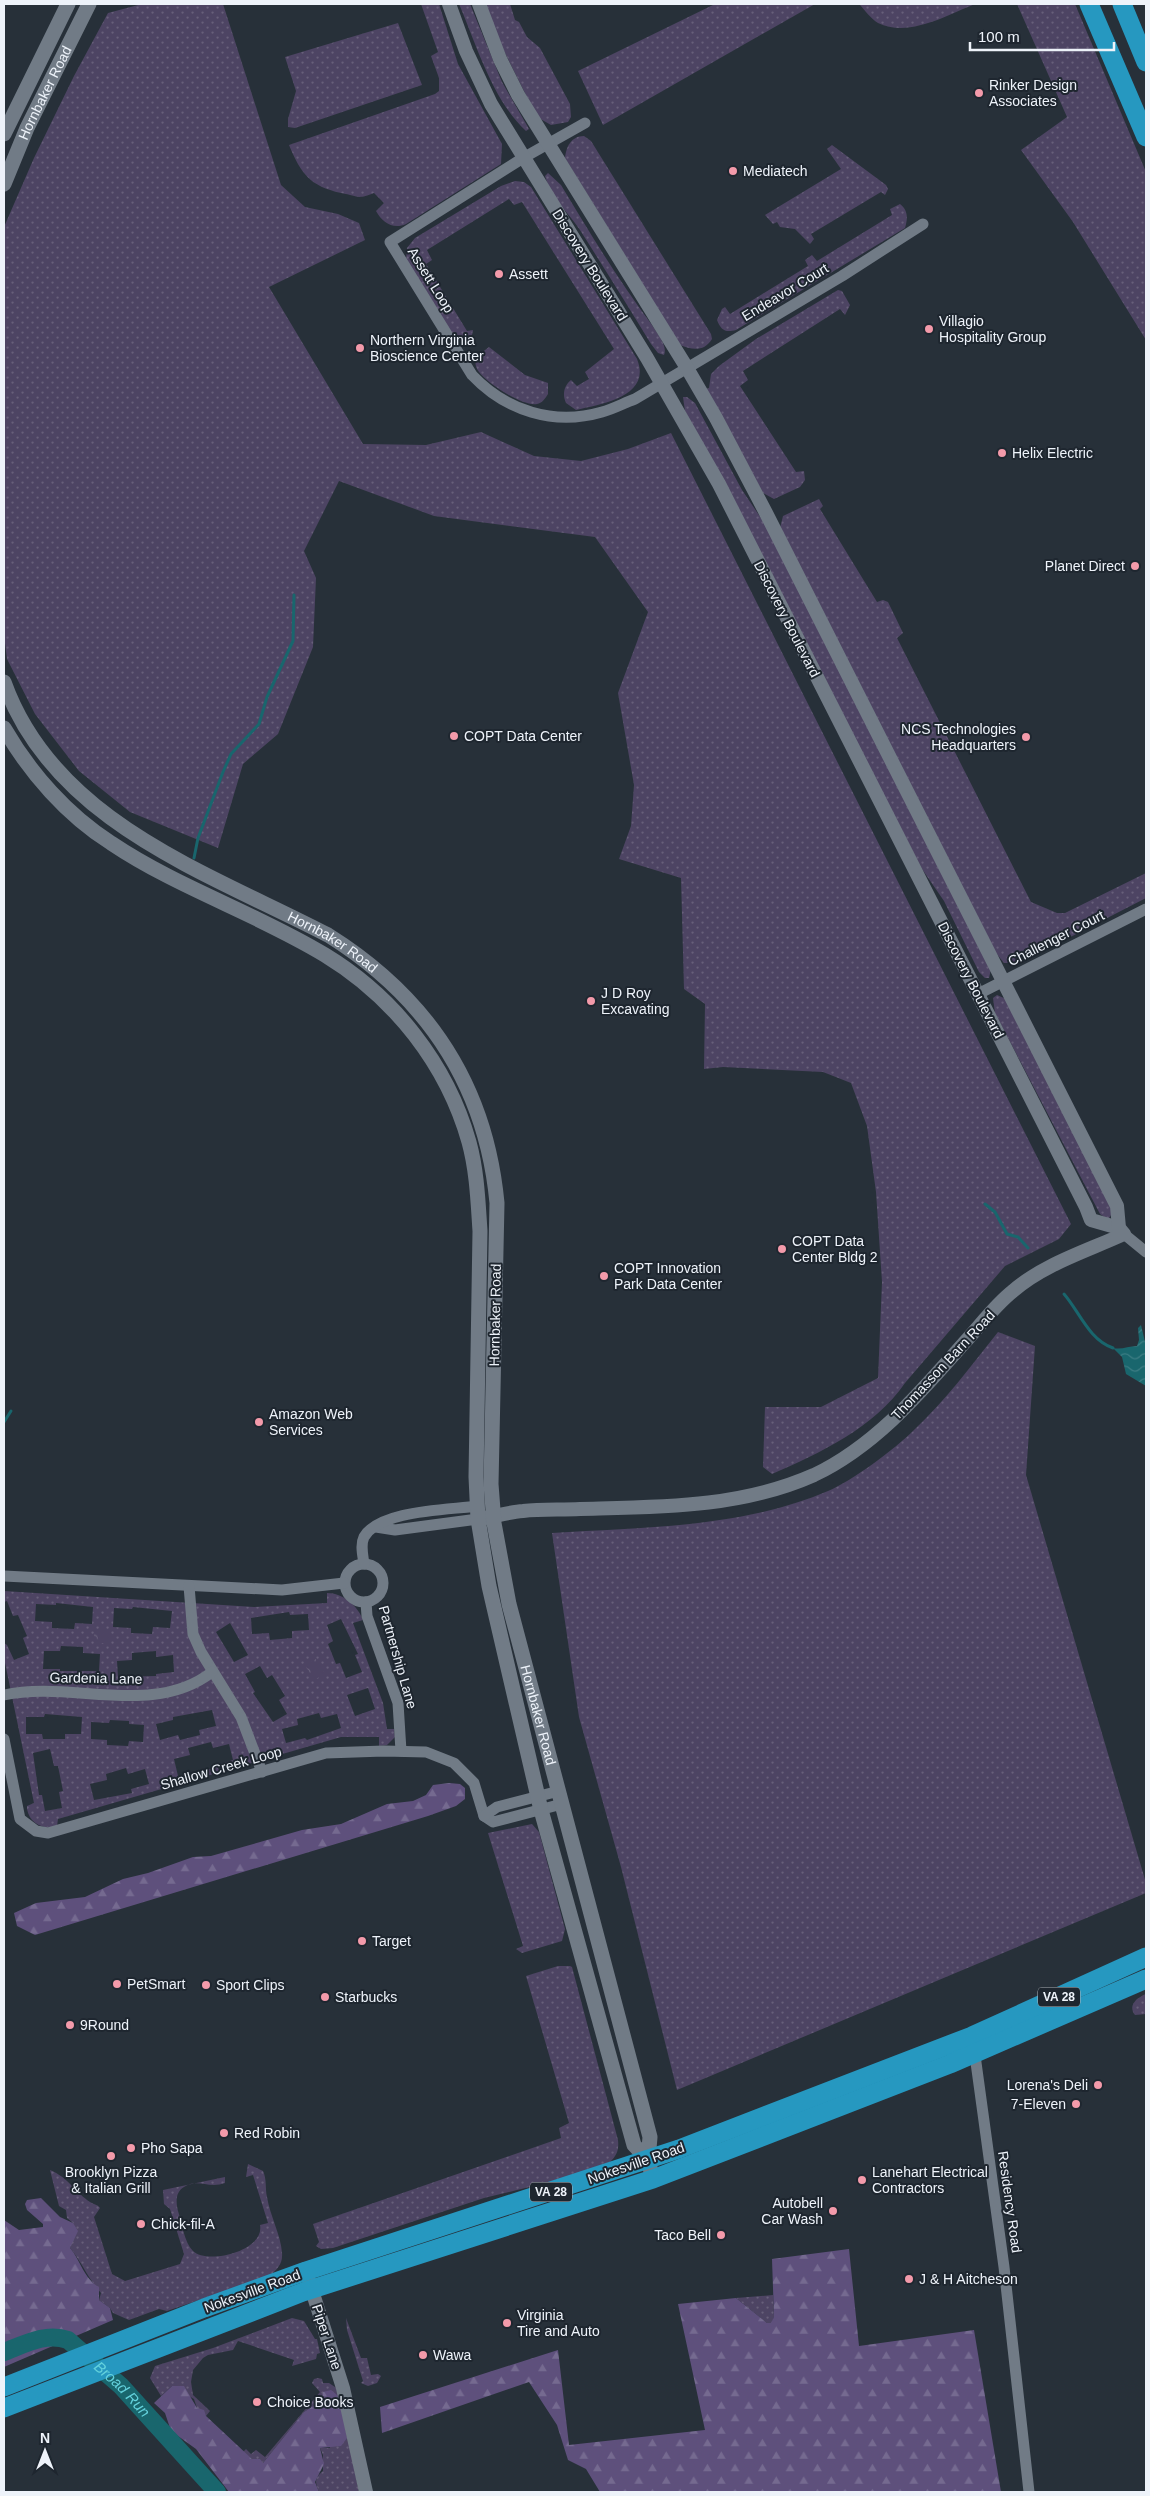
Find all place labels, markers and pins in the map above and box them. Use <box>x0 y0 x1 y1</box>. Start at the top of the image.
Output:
place label: Rinker Design Associates <box>989 77 1077 109</box>
marker: Rinker Design Associates <box>973 87 985 99</box>
place label: Mediatech <box>743 163 808 179</box>
marker: Mediatech <box>727 165 739 177</box>
place label: Assett <box>509 266 548 282</box>
marker: Assett <box>493 268 505 280</box>
place label: Villagio Hospitality Group <box>939 313 1047 345</box>
marker: Villagio Hospitality Group <box>923 323 935 335</box>
place label: Northern Virginia Bioscience Center <box>370 332 484 364</box>
marker: Northern Virginia Bioscience Center <box>354 342 366 354</box>
place label: Helix Electric <box>1012 445 1093 461</box>
marker: Helix Electric <box>996 447 1008 459</box>
place label: Planet Direct <box>1045 558 1125 574</box>
marker: Planet Direct <box>1129 560 1141 572</box>
place label: NCS Technologies Headquarters <box>901 721 1016 753</box>
place label: COPT Data Center <box>464 728 582 744</box>
marker: COPT Data Center <box>448 730 460 742</box>
marker: NCS Technologies Headquarters <box>1020 731 1032 743</box>
place label: J D Roy Excavating <box>601 985 669 1017</box>
marker: J D Roy Excavating <box>585 995 597 1007</box>
place label: COPT Data Center Bldg 2 <box>792 1233 878 1265</box>
marker: COPT Data Center Bldg 2 <box>776 1243 788 1255</box>
place label: COPT Innovation Park Data Center <box>614 1260 722 1292</box>
marker: COPT Innovation Park Data Center <box>598 1270 610 1282</box>
place label: Amazon Web Services <box>269 1406 353 1438</box>
marker: Amazon Web Services <box>253 1416 265 1428</box>
place label: Target <box>372 1933 411 1949</box>
marker: Target <box>356 1935 368 1947</box>
place label: PetSmart <box>127 1976 185 1992</box>
place label: Sport Clips <box>216 1977 284 1993</box>
marker: PetSmart <box>111 1978 123 1990</box>
marker: Sport Clips <box>200 1979 212 1991</box>
place label: Starbucks <box>335 1989 397 2005</box>
marker: Starbucks <box>319 1991 331 2003</box>
place label: 9Round <box>80 2017 129 2033</box>
marker: 9Round <box>64 2019 76 2031</box>
place label: Lorena's Deli <box>1007 2077 1088 2093</box>
marker: Lorena's Deli <box>1092 2079 1104 2091</box>
place label: 7-Eleven <box>1011 2096 1066 2112</box>
marker: 7-Eleven <box>1070 2098 1082 2110</box>
place label: Red Robin <box>234 2125 300 2141</box>
marker: Red Robin <box>218 2127 230 2139</box>
place label: Pho Sapa <box>141 2140 203 2156</box>
marker: Pho Sapa <box>125 2142 137 2154</box>
marker: Brooklyn Pizza & Italian Grill <box>105 2150 117 2162</box>
place label: Brooklyn Pizza & Italian Grill <box>65 2164 158 2196</box>
place label: Lanehart Electrical Contractors <box>872 2164 988 2196</box>
marker: Lanehart Electrical Contractors <box>856 2174 868 2186</box>
place label: Autobell Car Wash <box>761 2195 823 2227</box>
marker: Autobell Car Wash <box>827 2205 839 2217</box>
place label: Chick-fil-A <box>151 2216 215 2232</box>
marker: Chick-fil-A <box>135 2218 147 2230</box>
place label: Taco Bell <box>654 2227 711 2243</box>
marker: Taco Bell <box>715 2229 727 2241</box>
place label: J & H Aitcheson <box>919 2271 1018 2287</box>
marker: J & H Aitcheson <box>903 2273 915 2285</box>
place label: Virginia Tire and Auto <box>517 2307 600 2339</box>
marker: Virginia Tire and Auto <box>501 2317 513 2329</box>
place label: Wawa <box>433 2347 472 2363</box>
marker: Wawa <box>417 2349 429 2361</box>
place label: Choice Books <box>267 2394 353 2410</box>
marker: Choice Books <box>251 2396 263 2408</box>

